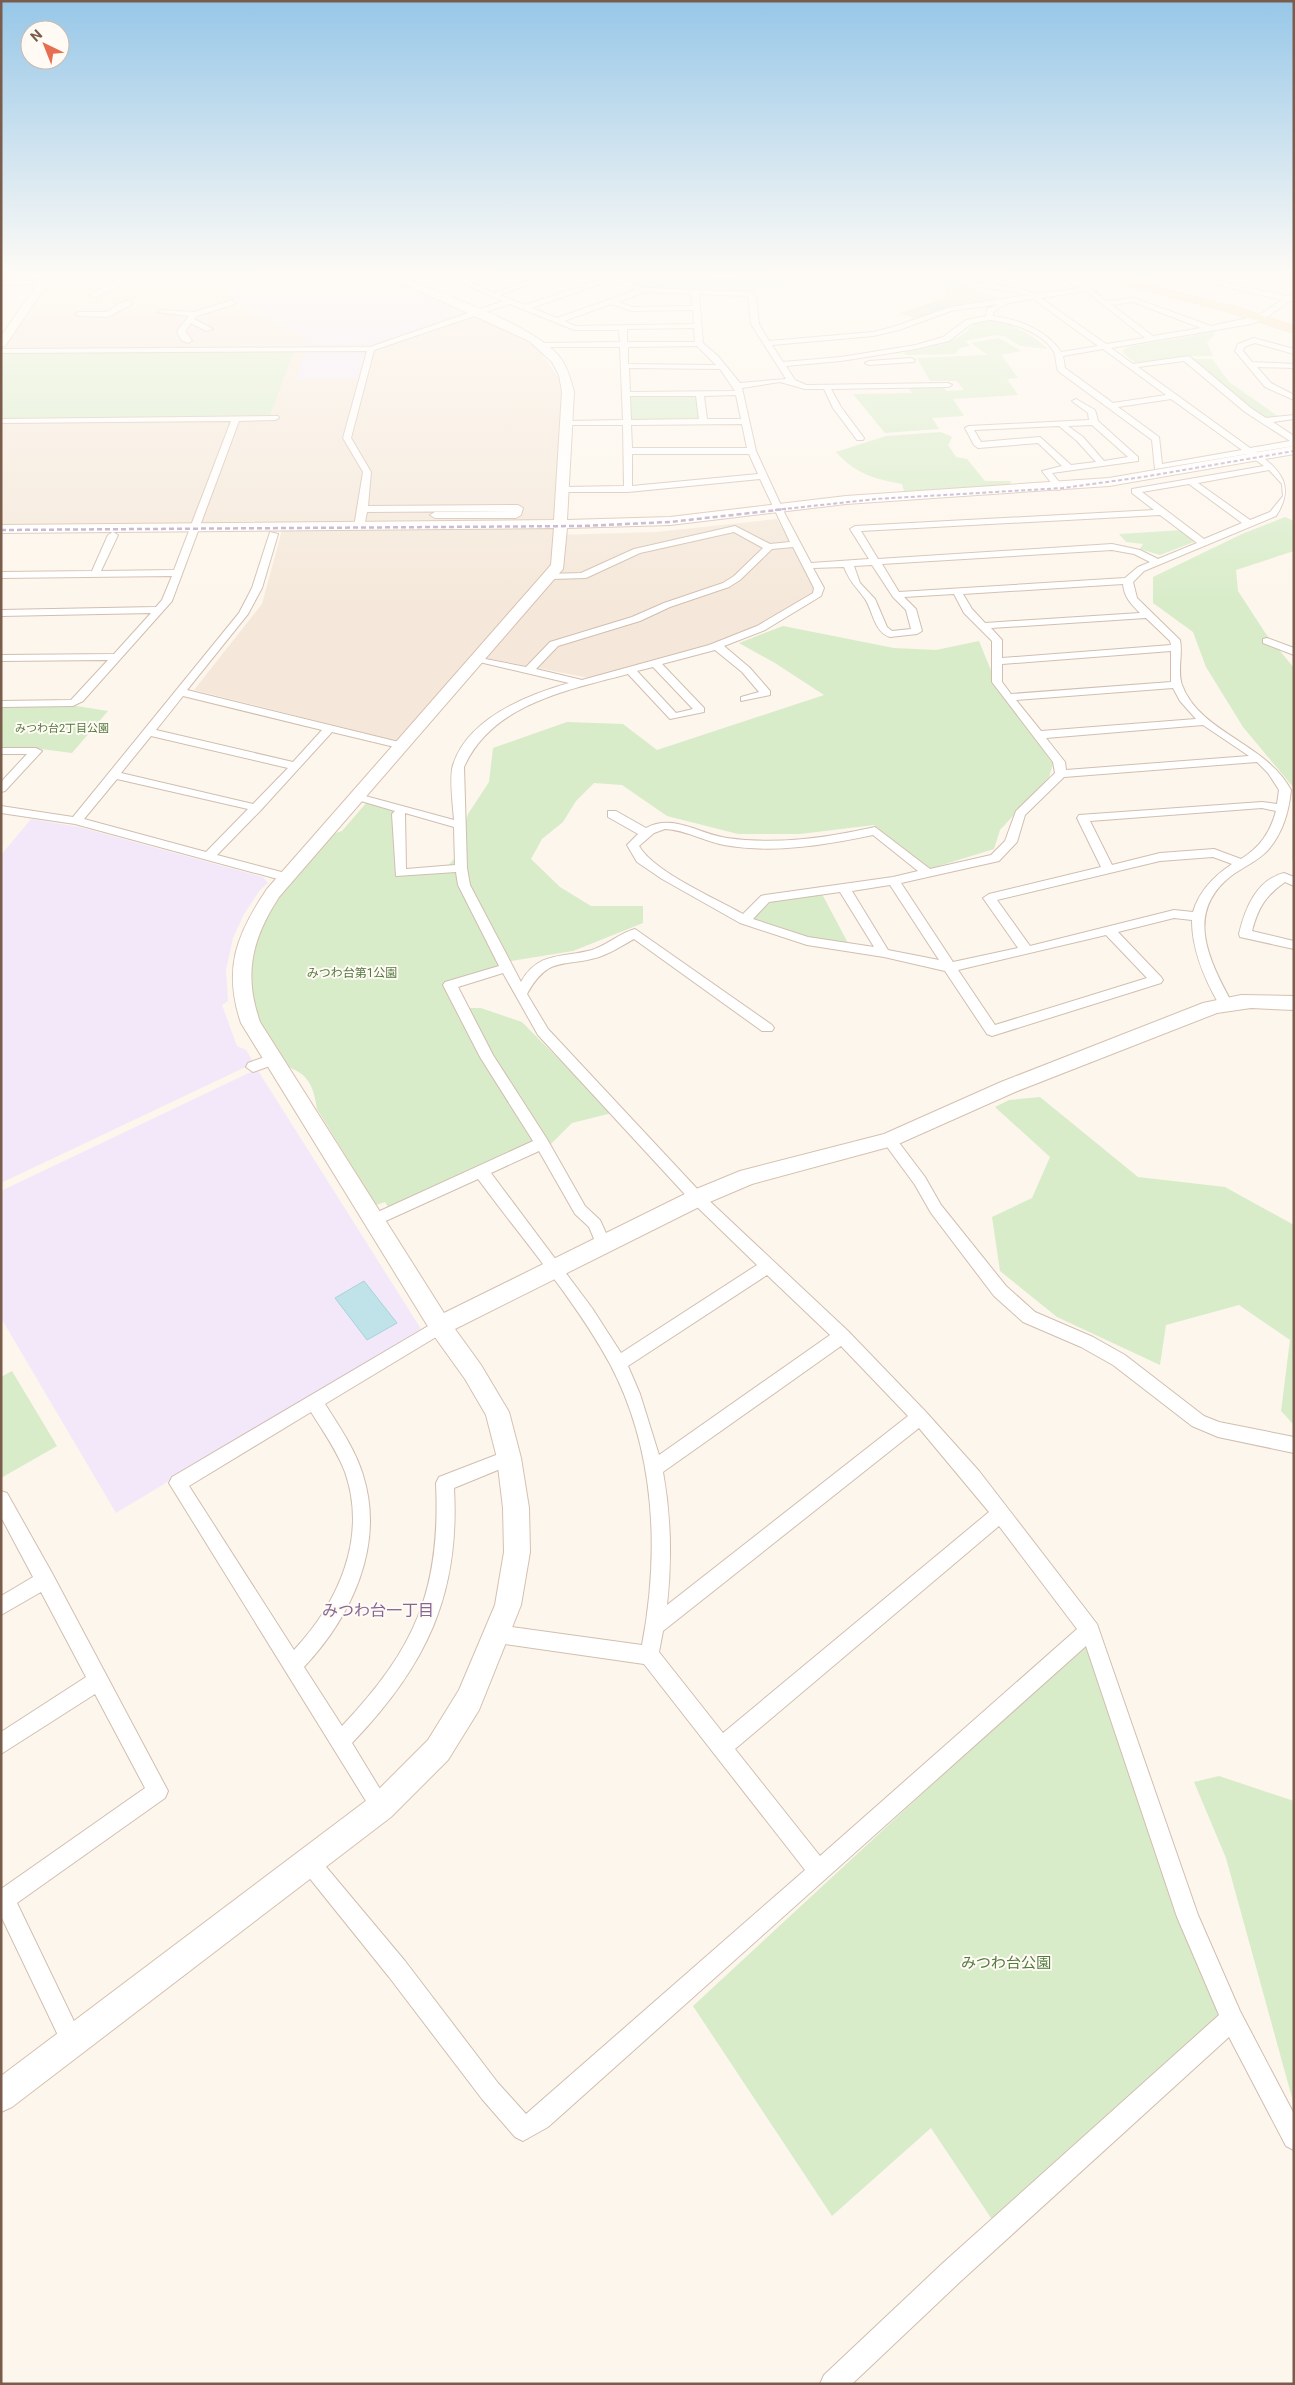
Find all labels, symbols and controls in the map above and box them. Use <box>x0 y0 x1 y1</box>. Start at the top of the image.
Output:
north arrow <box>20 20 70 70</box>
text: N <box>27 26 45 45</box>
park label: みつわ台2丁目公園 <box>15 722 109 735</box>
park label: みつわ台第1公園 <box>307 966 397 980</box>
district label: みつわ台一丁目 <box>322 1601 434 1620</box>
park label: みつわ台公園 <box>961 1954 1051 1972</box>

